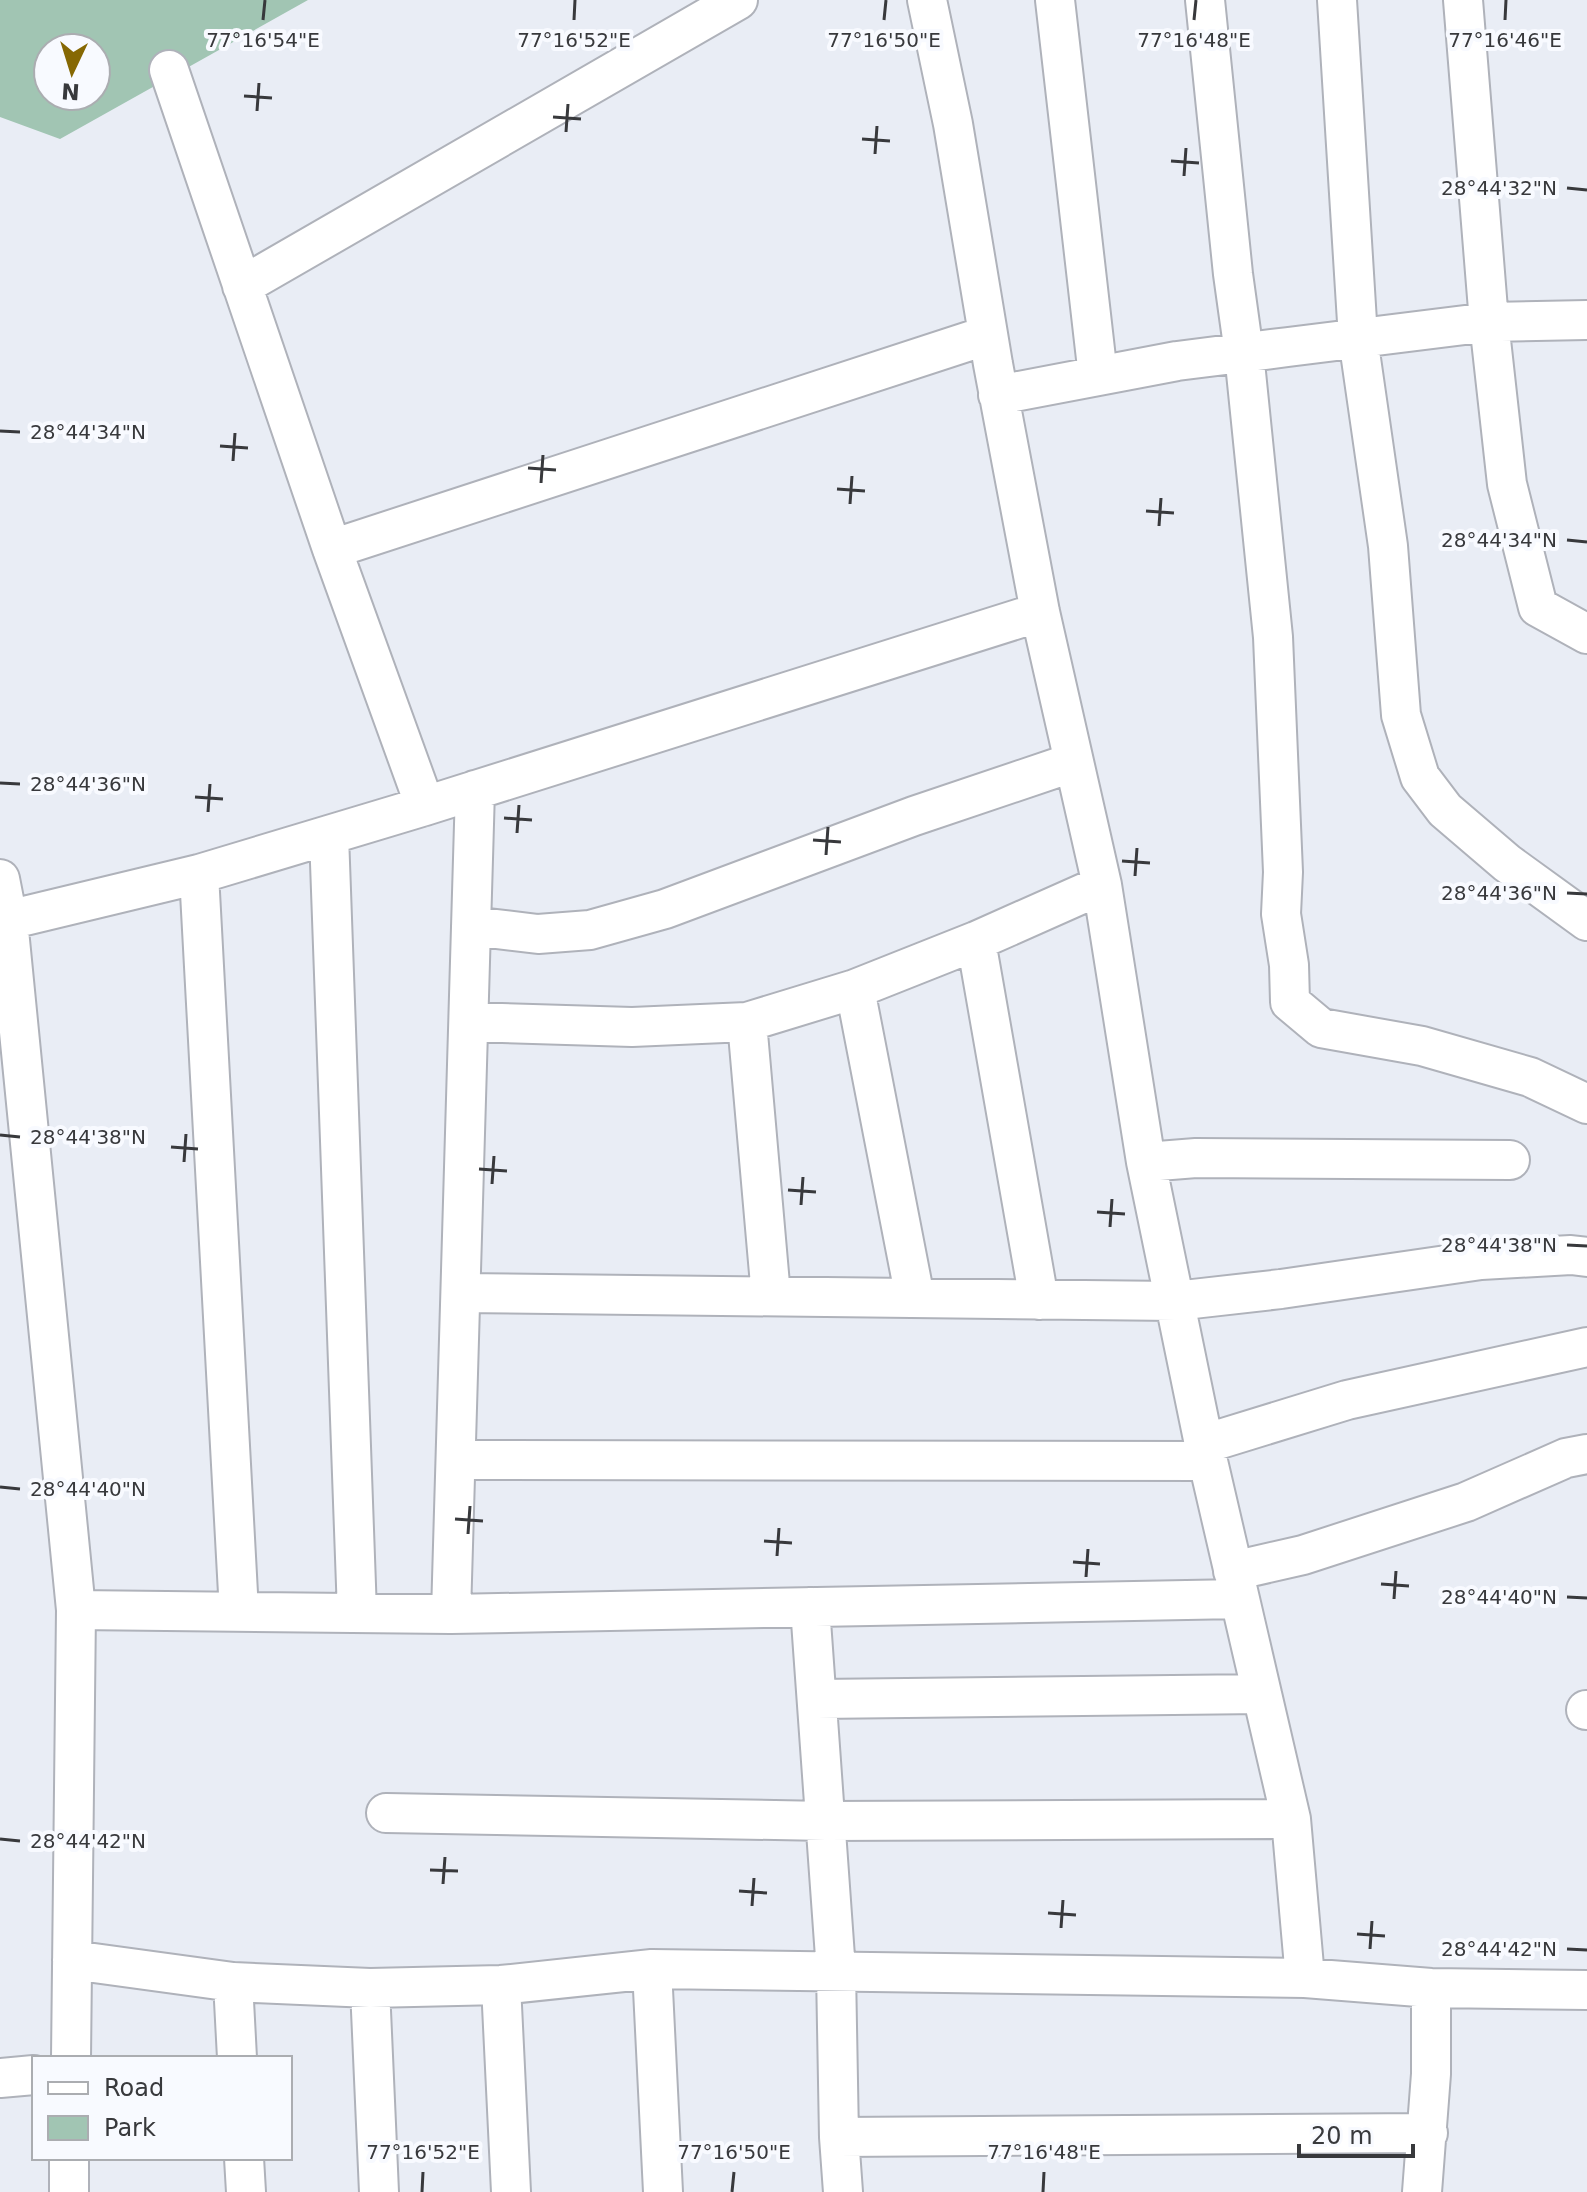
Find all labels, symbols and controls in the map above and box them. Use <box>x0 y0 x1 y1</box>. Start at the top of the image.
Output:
text: 77°16'54"E <box>206 28 320 52</box>
text: 77°16'52"E <box>517 28 631 52</box>
text: 77°16'50"E <box>827 28 941 52</box>
text: 77°16'48"E <box>1137 28 1251 52</box>
text: 77°16'46"E <box>1448 28 1562 52</box>
north arrow <box>32 32 112 112</box>
text: N <box>61 78 81 105</box>
text: 28°44'32"N <box>1441 176 1557 200</box>
text: 28°44'34"N <box>30 420 146 444</box>
text: 28°44'34"N <box>1441 528 1557 552</box>
text: 28°44'36"N <box>30 772 146 796</box>
text: 28°44'36"N <box>1441 881 1557 905</box>
text: 28°44'38"N <box>30 1125 146 1149</box>
text: 28°44'38"N <box>1441 1233 1557 1257</box>
text: 28°44'40"N <box>30 1477 146 1501</box>
text: 28°44'40"N <box>1441 1585 1557 1609</box>
text: 28°44'42"N <box>30 1829 146 1853</box>
text: 28°44'42"N <box>1441 1937 1557 1961</box>
legend <box>32 2056 292 2160</box>
text: Road <box>104 2074 164 2102</box>
scale bar <box>1299 2108 1413 2158</box>
text: Park <box>104 2114 156 2142</box>
text: 20 m <box>1311 2122 1373 2150</box>
text: 77°16'52"E <box>366 2140 480 2164</box>
text: 77°16'50"E <box>677 2140 791 2164</box>
text: 77°16'48"E <box>987 2140 1101 2164</box>

